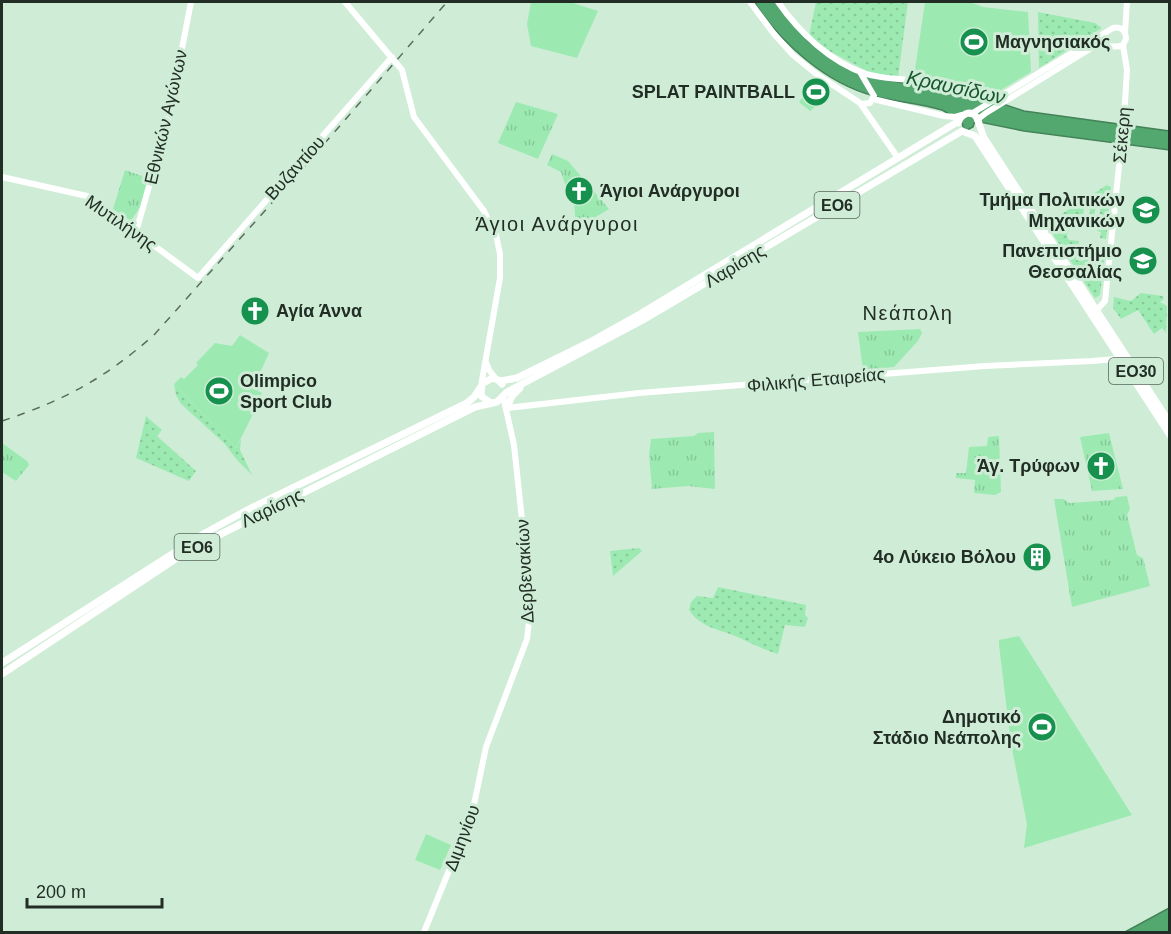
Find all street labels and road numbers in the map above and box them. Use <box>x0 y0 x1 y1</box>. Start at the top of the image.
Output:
street label: Εθνικών Αγώνων <box>141 48 191 186</box>
street label: Σέκερη <box>1110 106 1134 164</box>
street label: Βυζαντίου <box>261 132 329 204</box>
street label: Μυτιλήνης <box>81 191 161 255</box>
road number: ΕΟ6 <box>814 192 860 218</box>
street label: Λαρίσης <box>701 240 769 292</box>
road number: ΕΟ30 <box>1109 358 1163 384</box>
street label: Φιλικής Εταιρείας <box>746 364 886 396</box>
street label: Λαρίσης <box>238 484 307 532</box>
street label: Δερβενακίων <box>512 518 538 624</box>
road number: ΕΟ6 <box>174 534 220 560</box>
street label: Διμηνίου <box>440 802 484 874</box>

